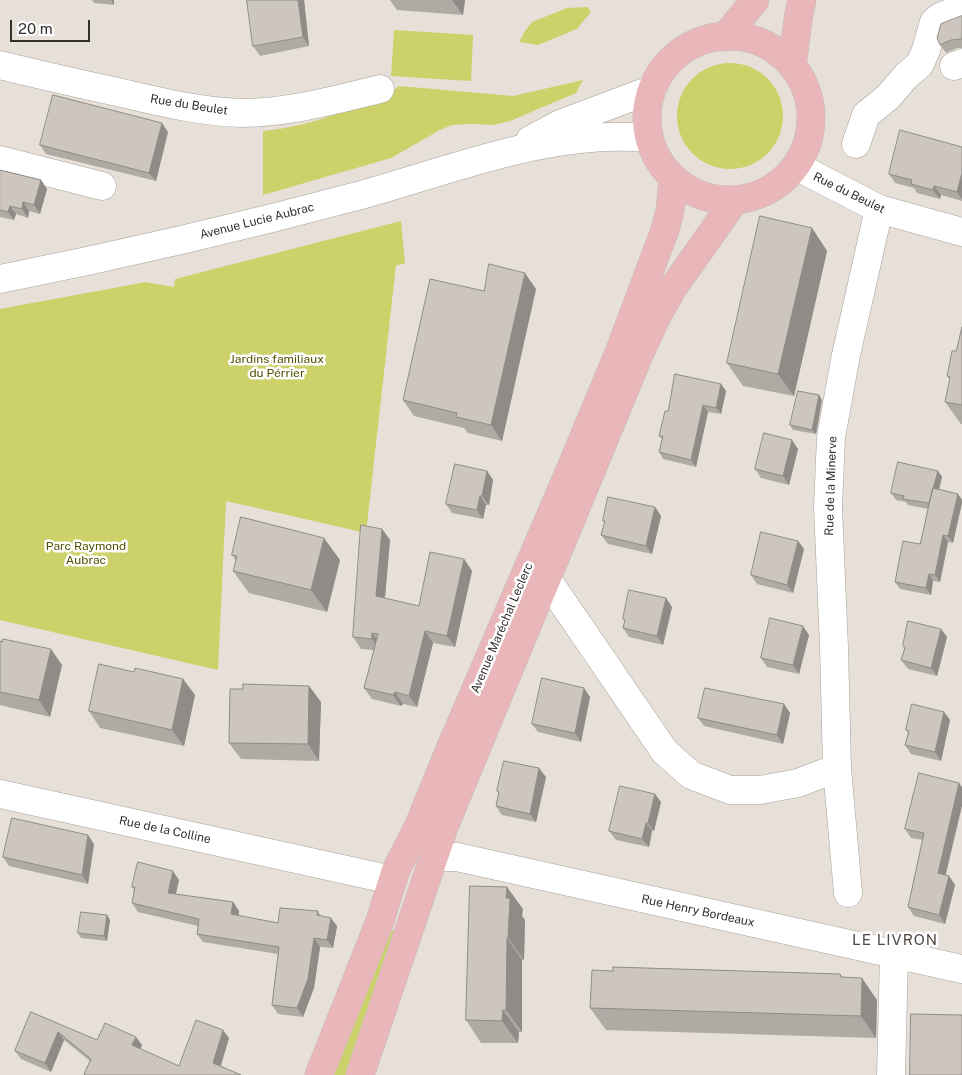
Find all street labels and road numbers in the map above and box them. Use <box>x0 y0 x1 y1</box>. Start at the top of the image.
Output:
street label: Rue du Beulet <box>149 92 229 118</box>
street label: Rue du Beulet <box>811 169 887 217</box>
street label: Avenue Lucie Aubrac <box>198 200 316 242</box>
street label: Rue de la Minerve <box>822 436 840 536</box>
street label: Avenue Maréchal Leclerc <box>468 561 536 695</box>
street label: Rue de la Colline <box>118 813 212 847</box>
street label: Rue Henry Bordeaux <box>640 892 756 930</box>

